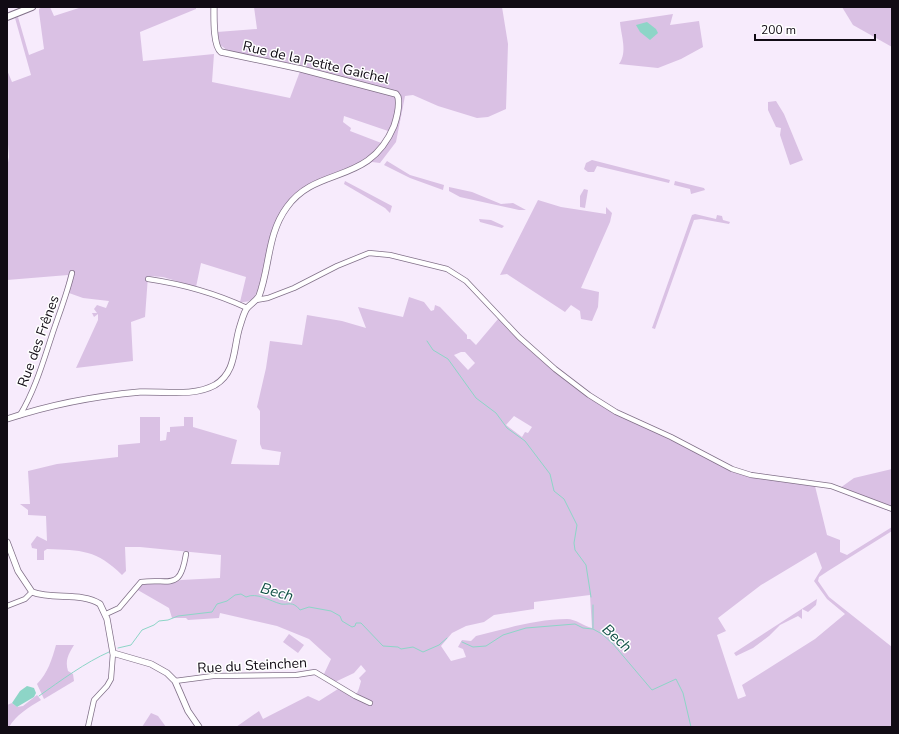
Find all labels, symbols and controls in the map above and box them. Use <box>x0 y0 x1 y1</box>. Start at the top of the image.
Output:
scale bar <box>755 16 875 42</box>
text: 200 m <box>761 22 796 38</box>
street label: Rue de la Petite Gaichel <box>241 36 392 89</box>
street label: Rue des Frênes <box>13 292 64 390</box>
water label: Bech <box>258 578 296 606</box>
water label: Bech <box>598 619 636 657</box>
street label: Rue du Steinchen <box>197 653 307 678</box>

